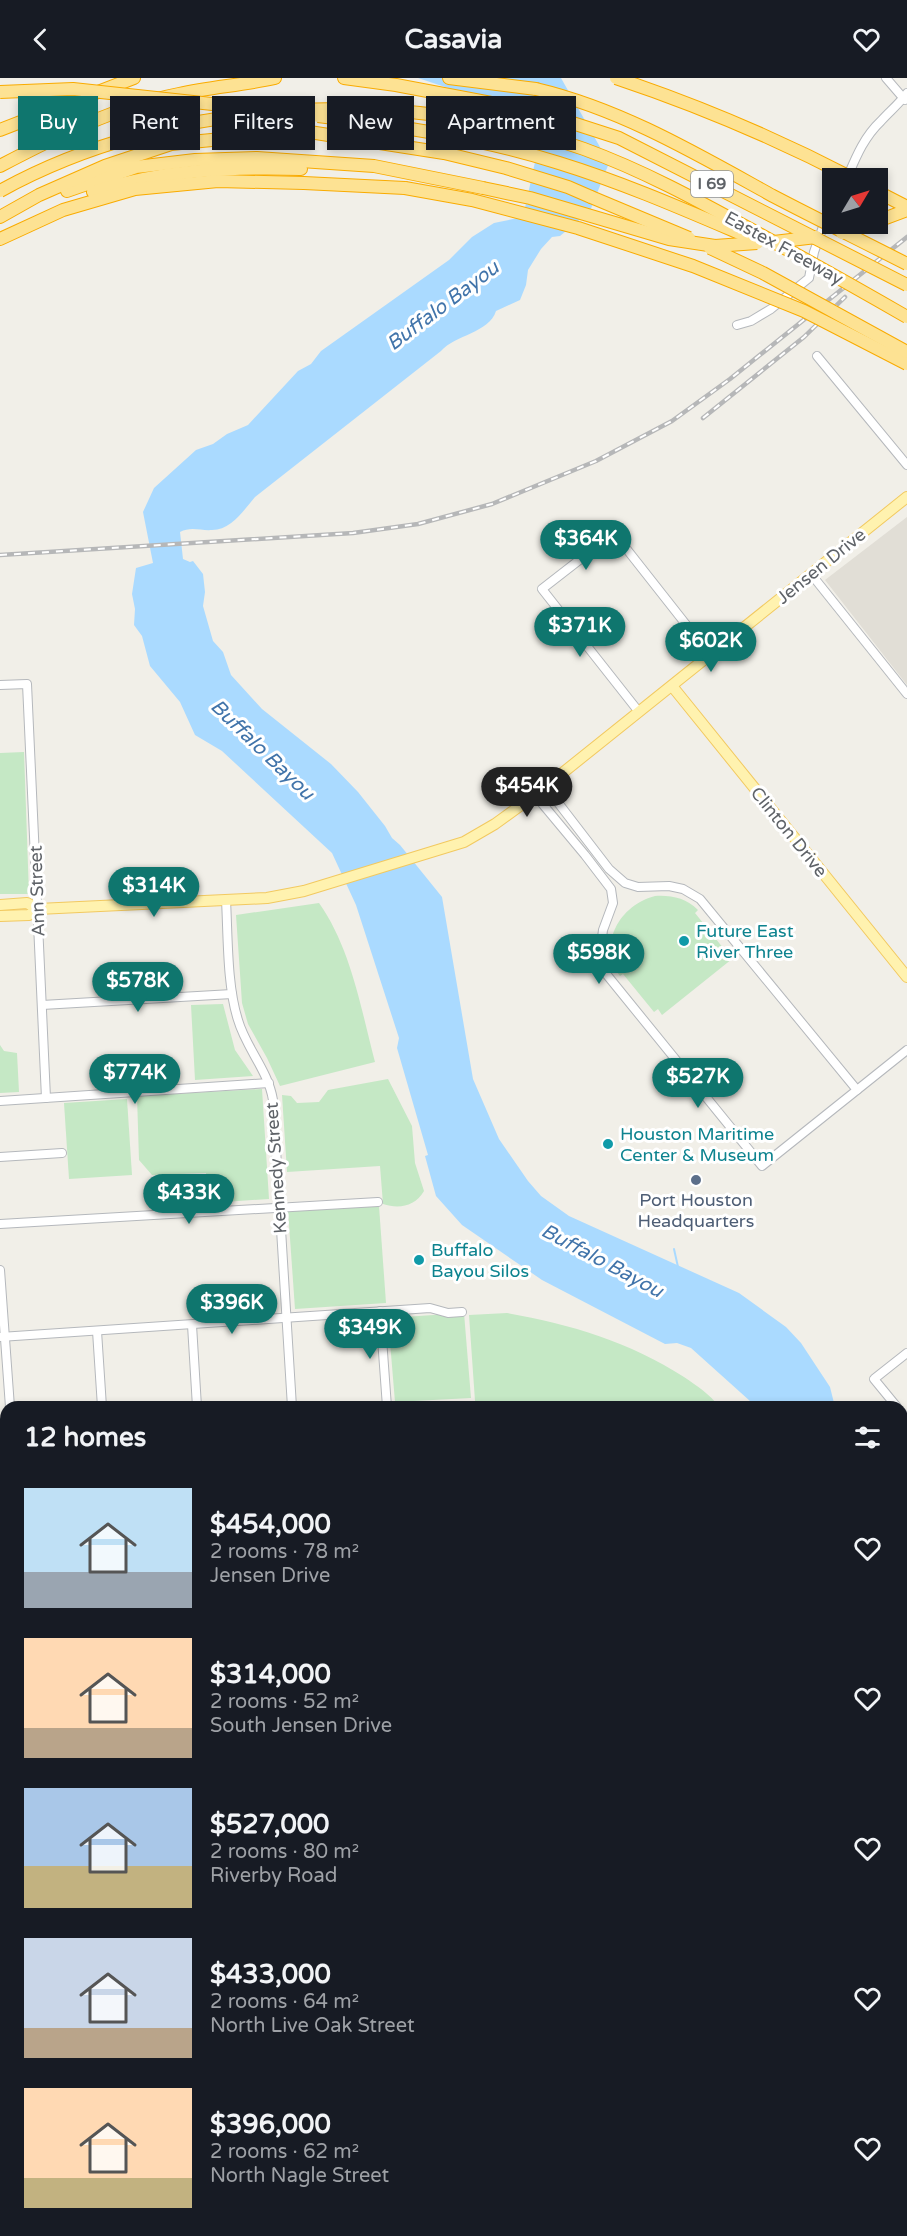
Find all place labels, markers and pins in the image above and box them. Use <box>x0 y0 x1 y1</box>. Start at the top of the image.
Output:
pin: $364K <box>544 520 628 571</box>
pin: $371K <box>538 607 622 658</box>
pin: $602K <box>669 622 753 673</box>
pin: $454K <box>485 767 569 818</box>
pin: $314K <box>112 867 196 918</box>
place label: Future East River Three <box>696 920 794 963</box>
pin: $598K <box>557 934 641 985</box>
marker: Future East River Three <box>677 934 691 948</box>
pin: $578K <box>96 962 180 1013</box>
pin: $774K <box>93 1054 177 1105</box>
pin: $527K <box>656 1058 740 1109</box>
place label: Houston Maritime Center & Museum <box>620 1123 774 1166</box>
marker: Houston Maritime Center & Museum <box>601 1137 615 1151</box>
marker: Port Houston Headquarters <box>689 1173 703 1187</box>
pin: $433K <box>147 1174 231 1225</box>
place label: Port Houston Headquarters <box>638 1189 754 1232</box>
place label: Buffalo Bayou Silos <box>431 1239 529 1282</box>
marker: Buffalo Bayou Silos <box>412 1253 426 1267</box>
pin: $396K <box>190 1284 274 1335</box>
pin: $349K <box>328 1309 412 1360</box>

